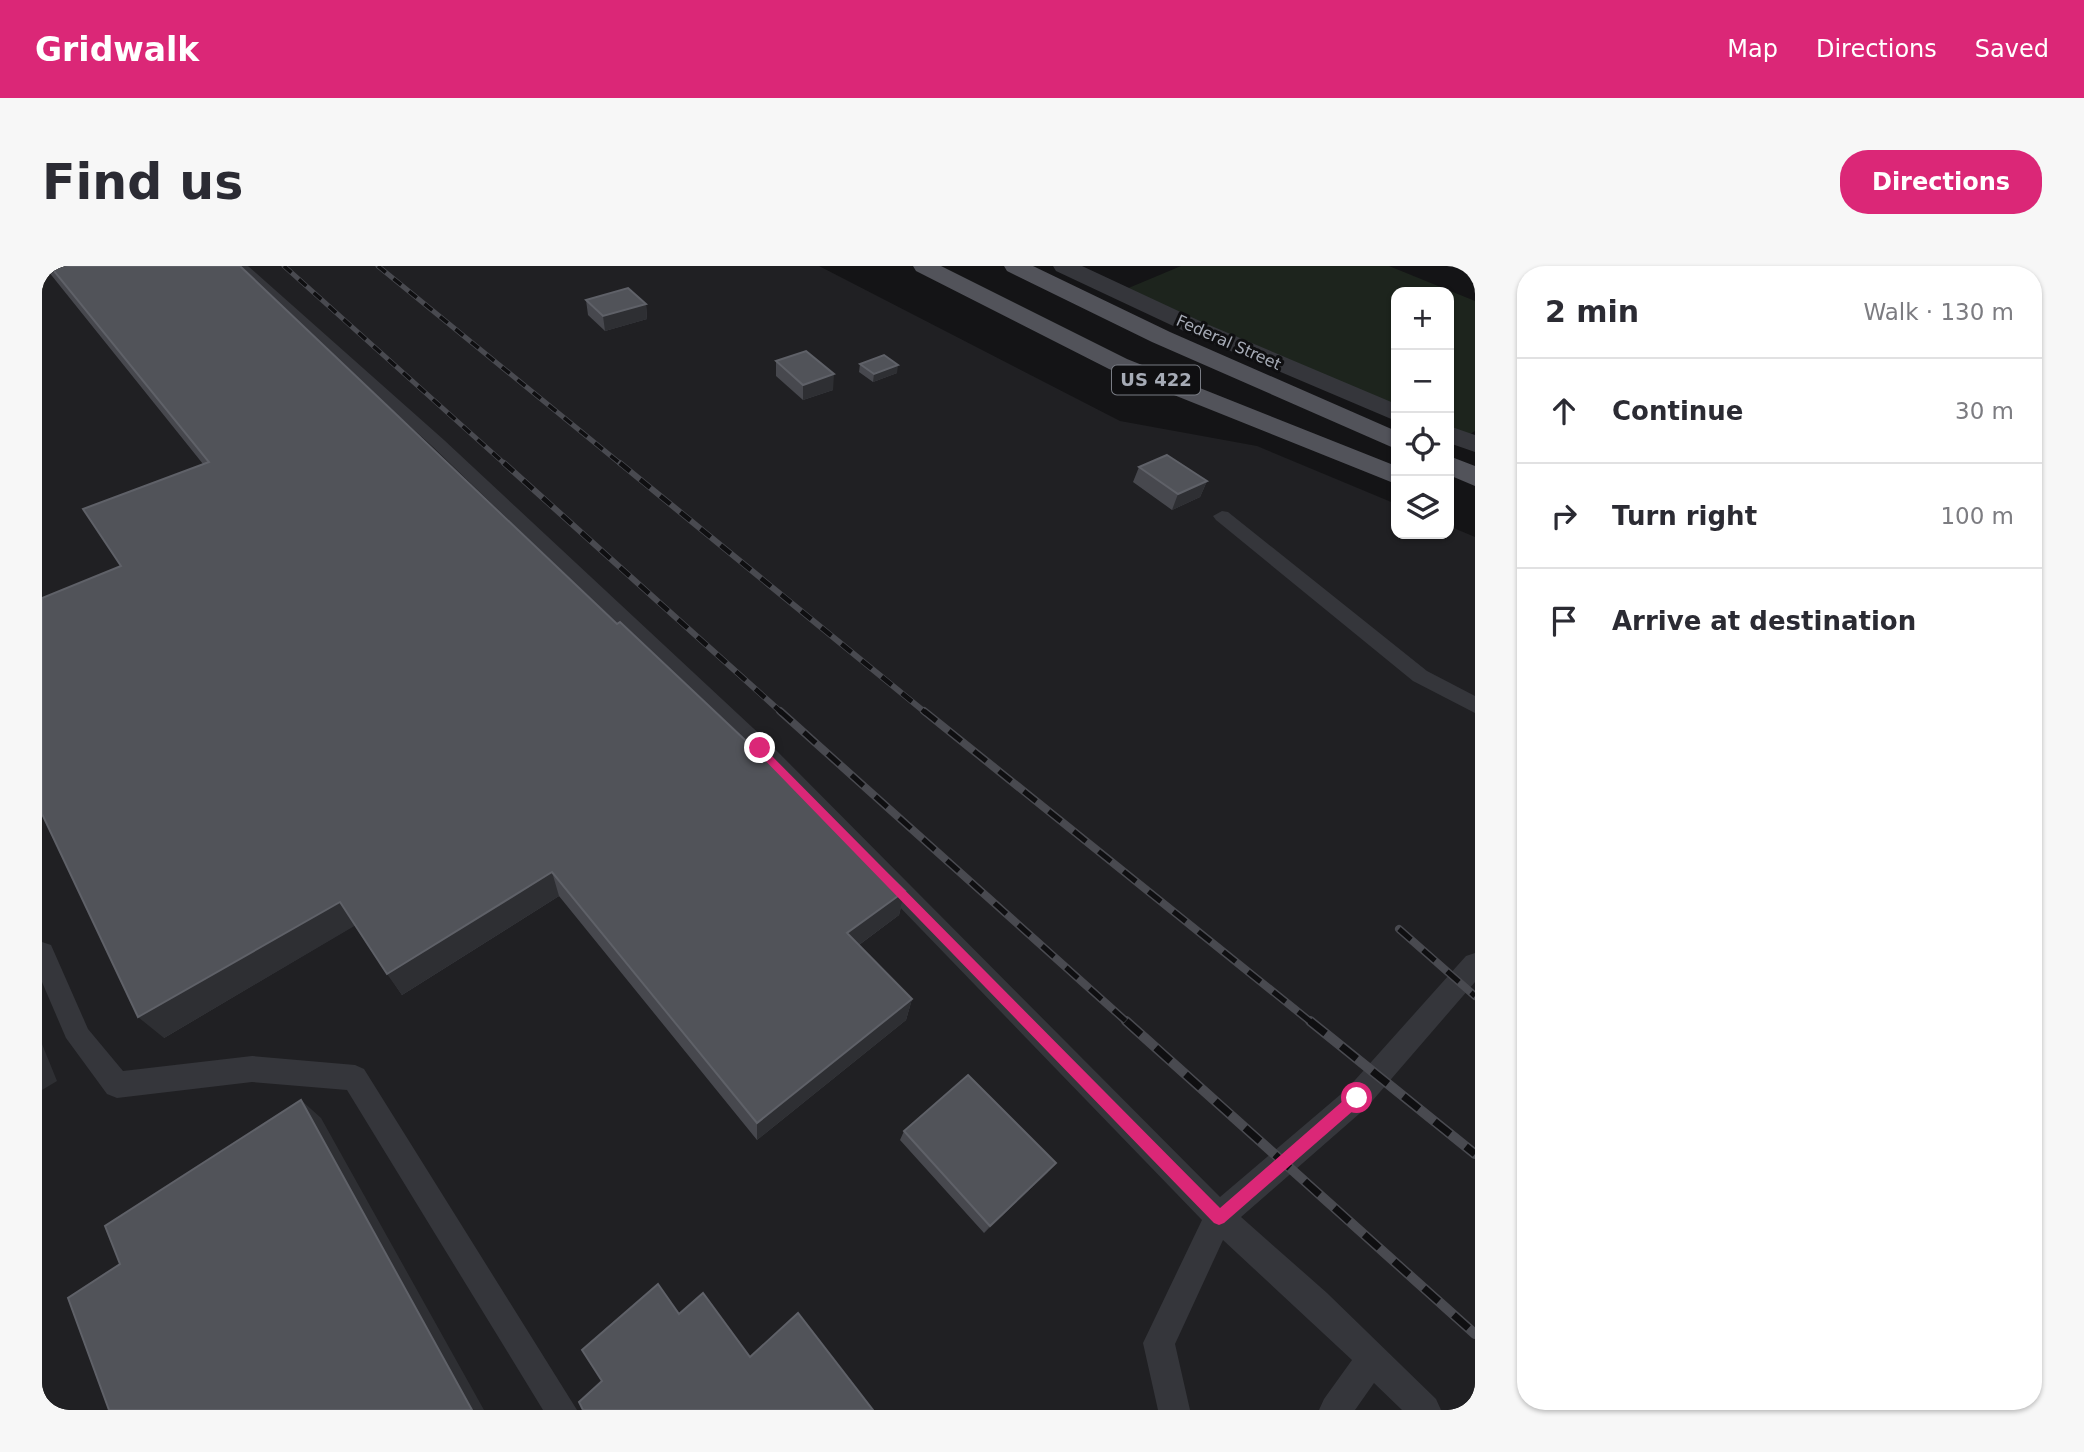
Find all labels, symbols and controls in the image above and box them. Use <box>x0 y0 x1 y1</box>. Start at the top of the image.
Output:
text: Gridwalk <box>35 30 199 69</box>
text: Map <box>1727 35 1778 63</box>
text: Directions <box>1816 35 1937 63</box>
text: Saved <box>1975 35 2049 63</box>
button: Directions <box>1840 150 2042 214</box>
text: Find us <box>42 154 243 211</box>
map controls <box>1391 287 1454 539</box>
button: + <box>1391 287 1454 350</box>
text: 2 min <box>1545 294 1639 329</box>
text: Walk · 130 m <box>1863 299 2014 325</box>
street label: Federal Street <box>1173 311 1284 374</box>
button: − <box>1391 350 1454 413</box>
road number: US 422 <box>1112 366 1200 394</box>
icon: ahead <box>1545 392 1583 430</box>
text: Continue <box>1612 396 1743 426</box>
text: 30 m <box>1955 398 2014 424</box>
button: locate <box>1391 413 1454 476</box>
button: layers <box>1391 476 1454 539</box>
icon: right <box>1545 497 1583 535</box>
text: Turn right <box>1612 501 1757 531</box>
text: 100 m <box>1940 503 2014 529</box>
icon: arrive <box>1545 602 1583 640</box>
text: Arrive at destination <box>1612 606 1916 636</box>
route end <box>744 732 775 763</box>
route start <box>1341 1082 1372 1113</box>

